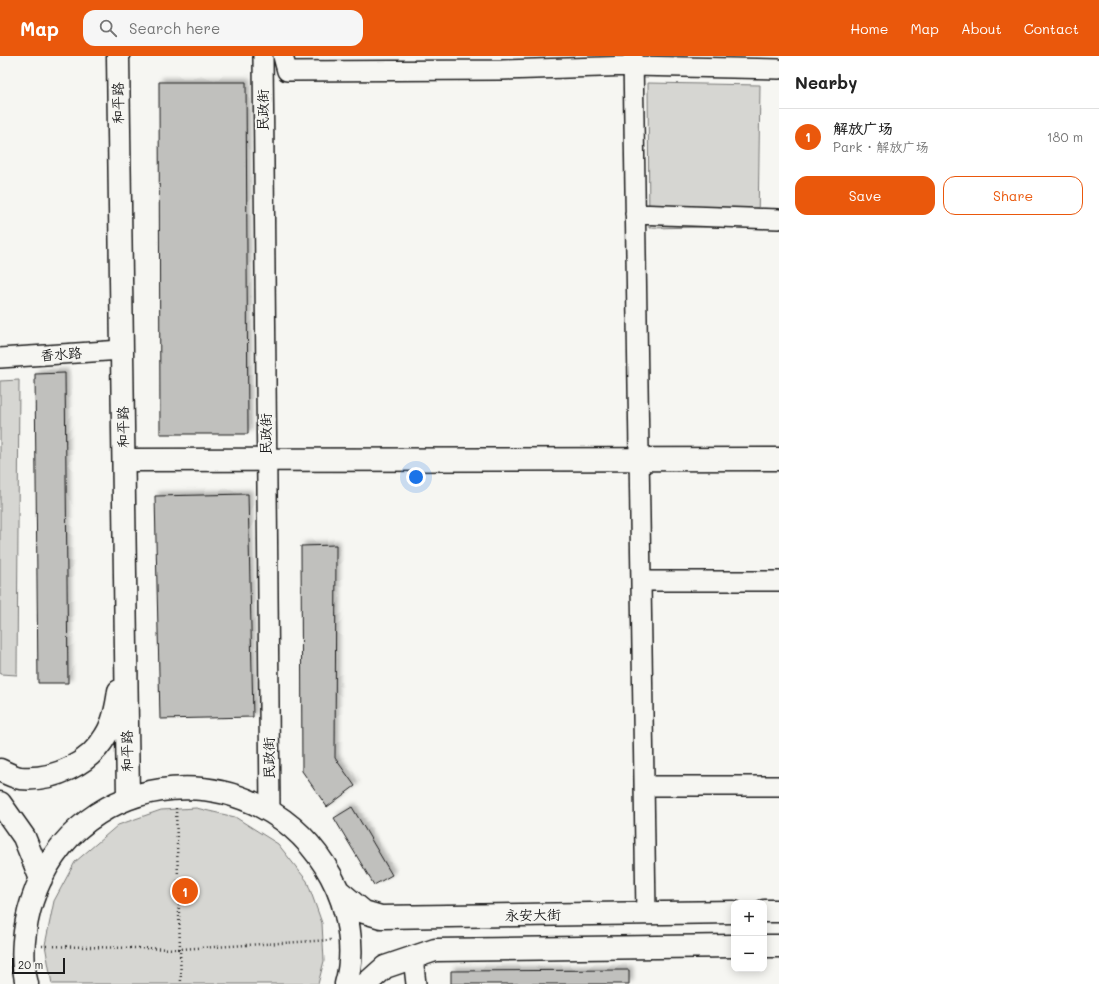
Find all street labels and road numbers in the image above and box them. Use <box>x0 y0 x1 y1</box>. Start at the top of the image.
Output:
street label: 和平路 <box>108 82 127 124</box>
street label: 民政街 <box>253 89 272 131</box>
street label: 香水路 <box>39 343 83 364</box>
street label: 和平路 <box>113 406 132 448</box>
street label: 民政街 <box>256 413 275 455</box>
street label: 和平路 <box>117 730 136 772</box>
street label: 民政街 <box>259 737 278 779</box>
street label: 永安大街 <box>505 905 561 924</box>

